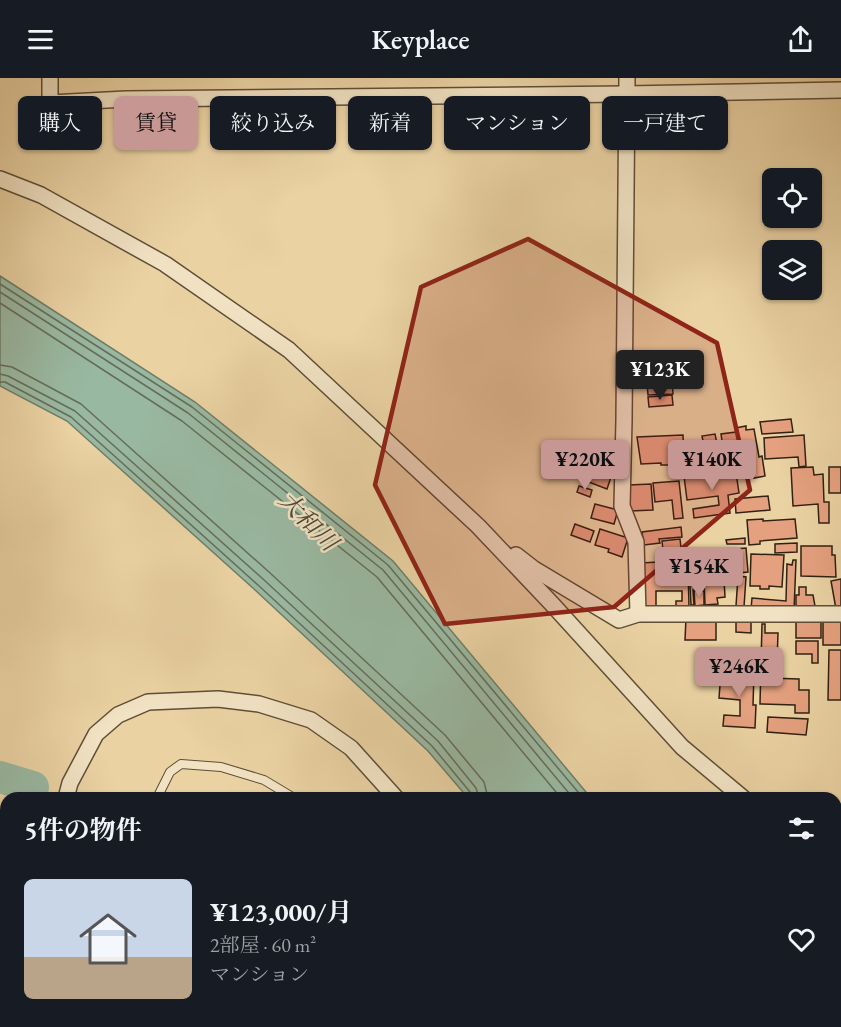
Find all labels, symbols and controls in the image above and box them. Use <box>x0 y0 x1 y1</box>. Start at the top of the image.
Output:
text: Keyplace <box>372 22 469 57</box>
icon: menu <box>24 23 57 56</box>
icon: share <box>784 23 817 56</box>
chip: 購入 <box>18 96 102 150</box>
chip: 賃貸 <box>114 96 198 150</box>
chip: 絞り込み <box>210 96 336 150</box>
chip: 新着 <box>348 96 432 150</box>
chip: マンション <box>444 96 590 150</box>
chip: 一戸建て <box>602 96 728 150</box>
map controls <box>762 168 822 300</box>
button: locate <box>762 168 822 228</box>
button: layers <box>762 240 822 300</box>
pin: ¥123K <box>618 350 702 401</box>
text: ¥123K <box>630 356 690 382</box>
pin: ¥220K <box>543 440 627 491</box>
pin: ¥140K <box>670 440 754 491</box>
text: ¥220K <box>555 446 615 472</box>
text: ¥140K <box>682 446 742 472</box>
water label: 大和川 <box>272 484 347 559</box>
pin: ¥154K <box>657 547 741 598</box>
text: ¥154K <box>669 553 729 579</box>
pin: ¥246K <box>697 647 781 698</box>
text: ¥246K <box>709 653 769 679</box>
icon: filters <box>785 812 818 845</box>
text: 5件の物件 <box>24 813 142 847</box>
text: ¥123,000/月 <box>210 895 352 929</box>
icon: home <box>72 903 144 975</box>
icon: heart <box>785 923 818 956</box>
text: 2部屋 · 60 m² <box>210 932 316 958</box>
text: マンション <box>210 961 309 987</box>

